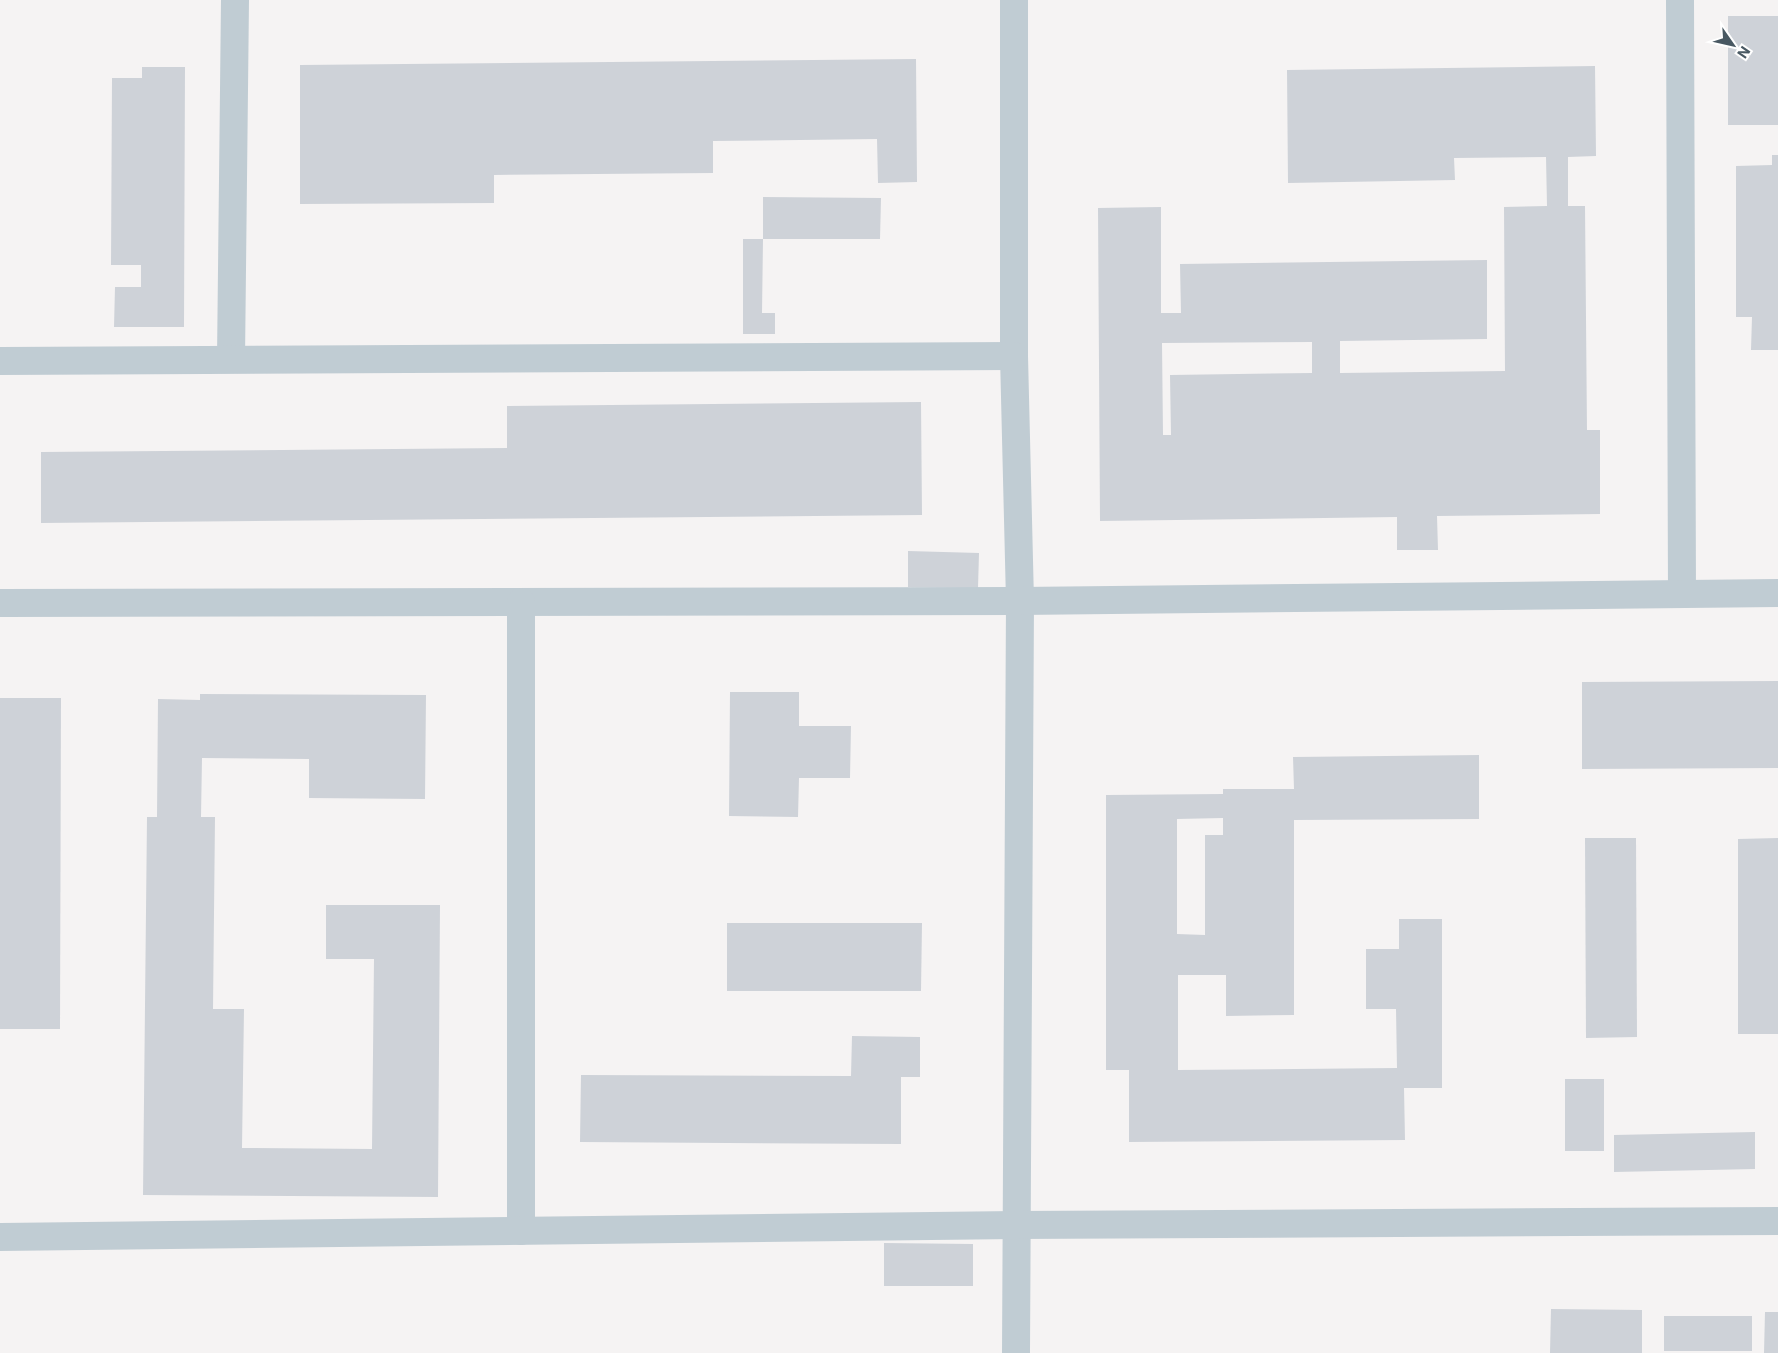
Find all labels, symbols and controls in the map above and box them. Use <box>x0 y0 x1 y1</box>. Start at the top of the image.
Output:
north arrow <box>1708 20 1758 70</box>
text: N <box>1734 43 1754 62</box>

